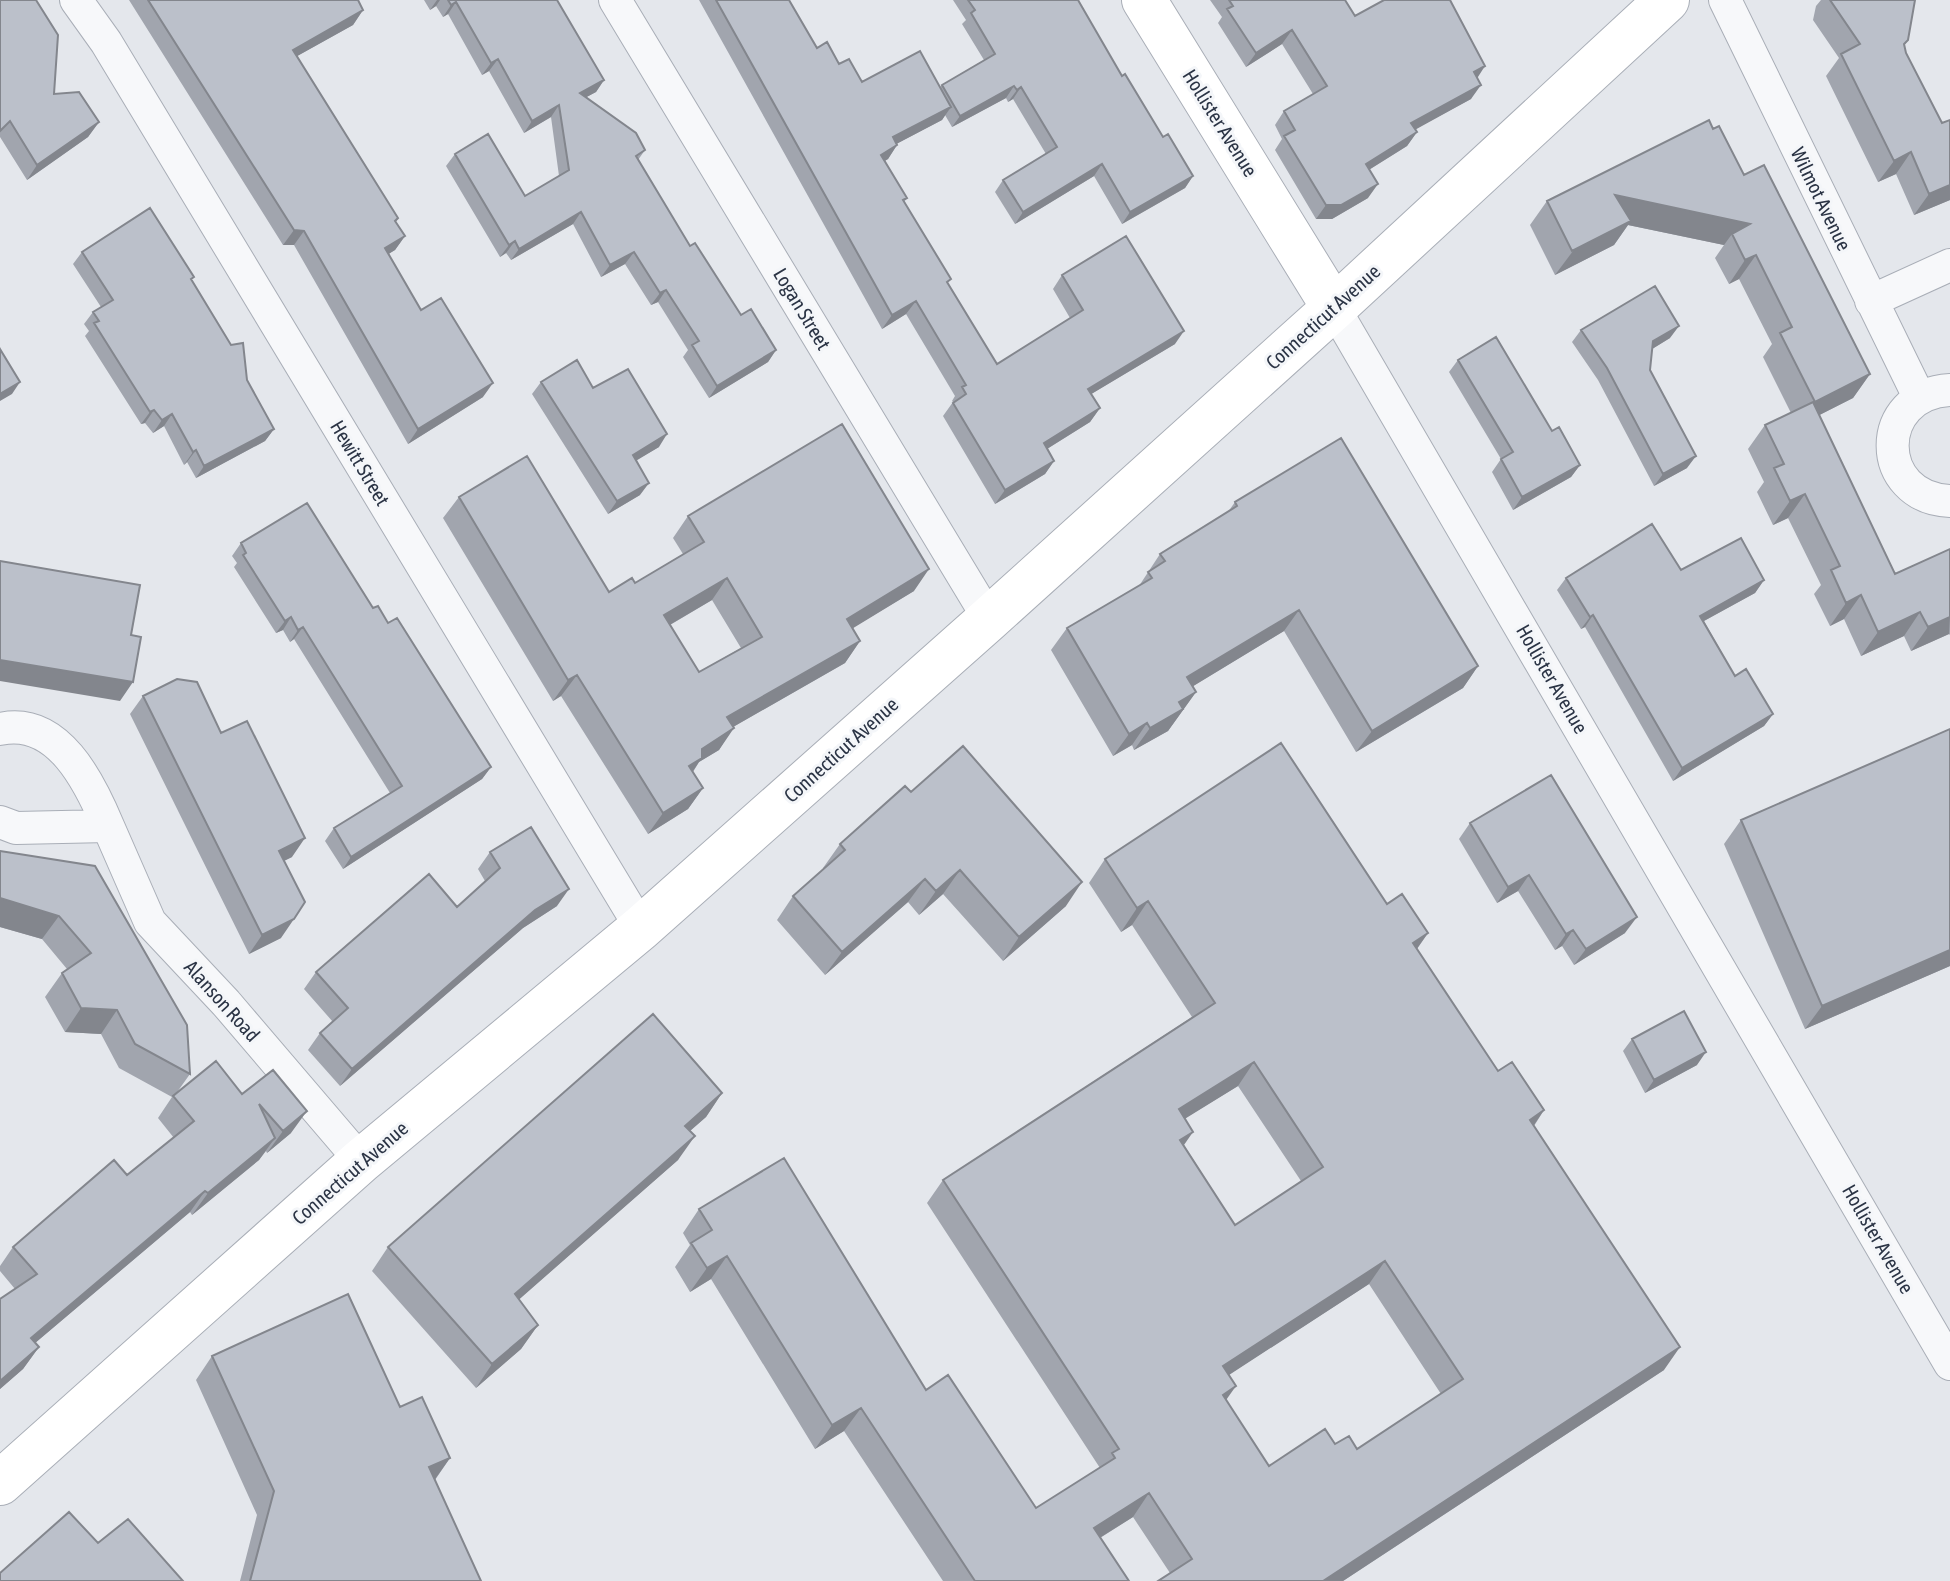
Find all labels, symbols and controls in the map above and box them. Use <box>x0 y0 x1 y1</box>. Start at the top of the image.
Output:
street label: Hollister Avenue <box>1178 65 1262 181</box>
street label: Wilmot Avenue <box>1787 143 1856 254</box>
street label: Connecticut Avenue <box>1261 259 1384 374</box>
street label: Logan Street <box>769 264 836 354</box>
street label: Hewitt Street <box>326 416 395 510</box>
street label: Hollister Avenue <box>1512 620 1593 737</box>
street label: Connecticut Avenue <box>779 692 902 807</box>
street label: Alanson Road <box>180 955 265 1046</box>
street label: Connecticut Avenue <box>287 1116 412 1229</box>
street label: Hollister Avenue <box>1838 1180 1919 1297</box>

